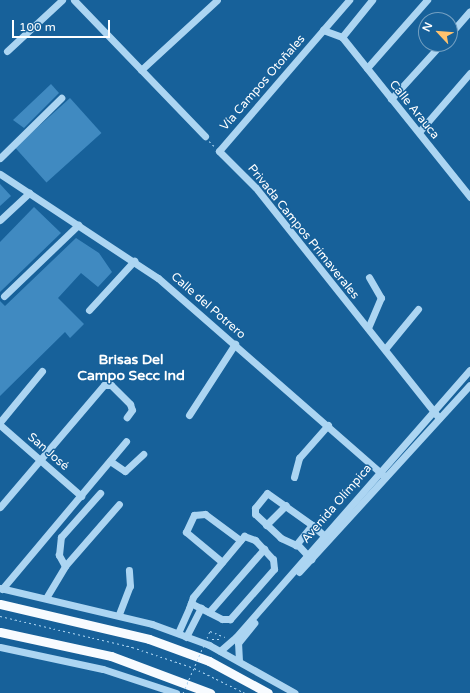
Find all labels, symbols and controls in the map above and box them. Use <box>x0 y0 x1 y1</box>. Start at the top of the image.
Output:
scale bar <box>14 12 112 38</box>
north arrow <box>418 12 458 52</box>
text: 100 m <box>19 20 56 34</box>
text: N <box>420 20 435 34</box>
street label: Vía Campos Otoñales <box>218 32 308 134</box>
street label: Calle Arauca <box>386 78 442 142</box>
street label: Privada Campos Primaverales <box>244 162 362 302</box>
street label: Calle del Potrero <box>168 270 248 342</box>
district label: Brisas Del Campo Secc Ind <box>77 352 185 384</box>
street label: San José <box>24 430 72 474</box>
street label: Avenida Olímpica <box>299 462 375 546</box>

